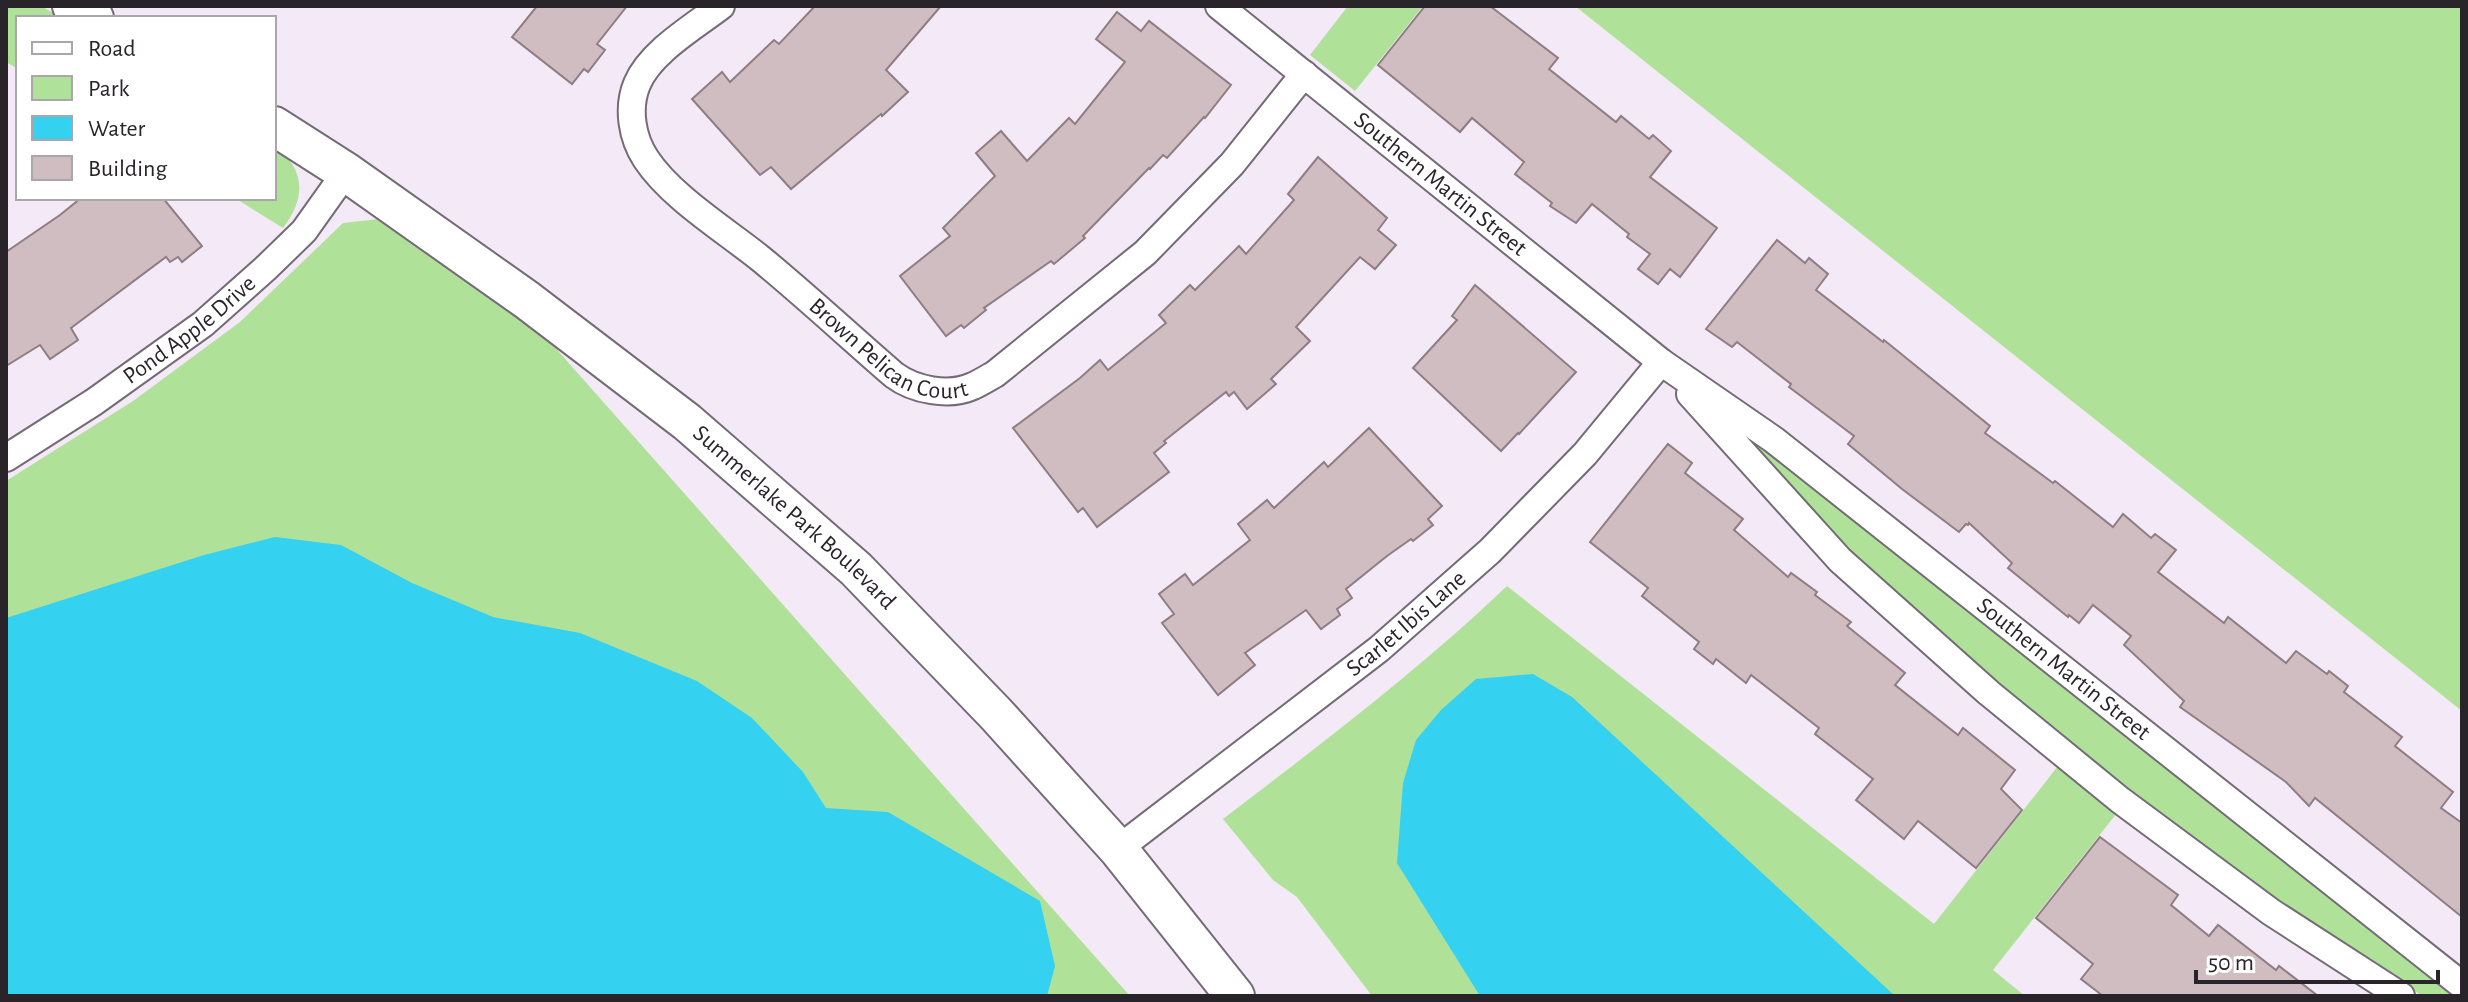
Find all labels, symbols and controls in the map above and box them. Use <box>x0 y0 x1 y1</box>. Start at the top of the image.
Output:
legend <box>16 16 276 200</box>
text: Road <box>88 37 136 61</box>
text: Park <box>88 77 129 101</box>
street label: Southern Martin Street <box>1349 108 1531 261</box>
text: Water <box>88 117 146 141</box>
text: Building <box>88 157 167 181</box>
street label: Pond Apple Drive <box>119 271 260 389</box>
street label: Brown Pelican Court <box>804 294 971 403</box>
street label: Summerlake Park Boulevard <box>688 421 900 614</box>
street label: Scarlet Ibis Lane <box>1342 566 1471 681</box>
street label: Southern Martin Street <box>1972 593 2155 745</box>
scale bar <box>2196 934 2438 984</box>
text: 50 m <box>2208 951 2254 975</box>

